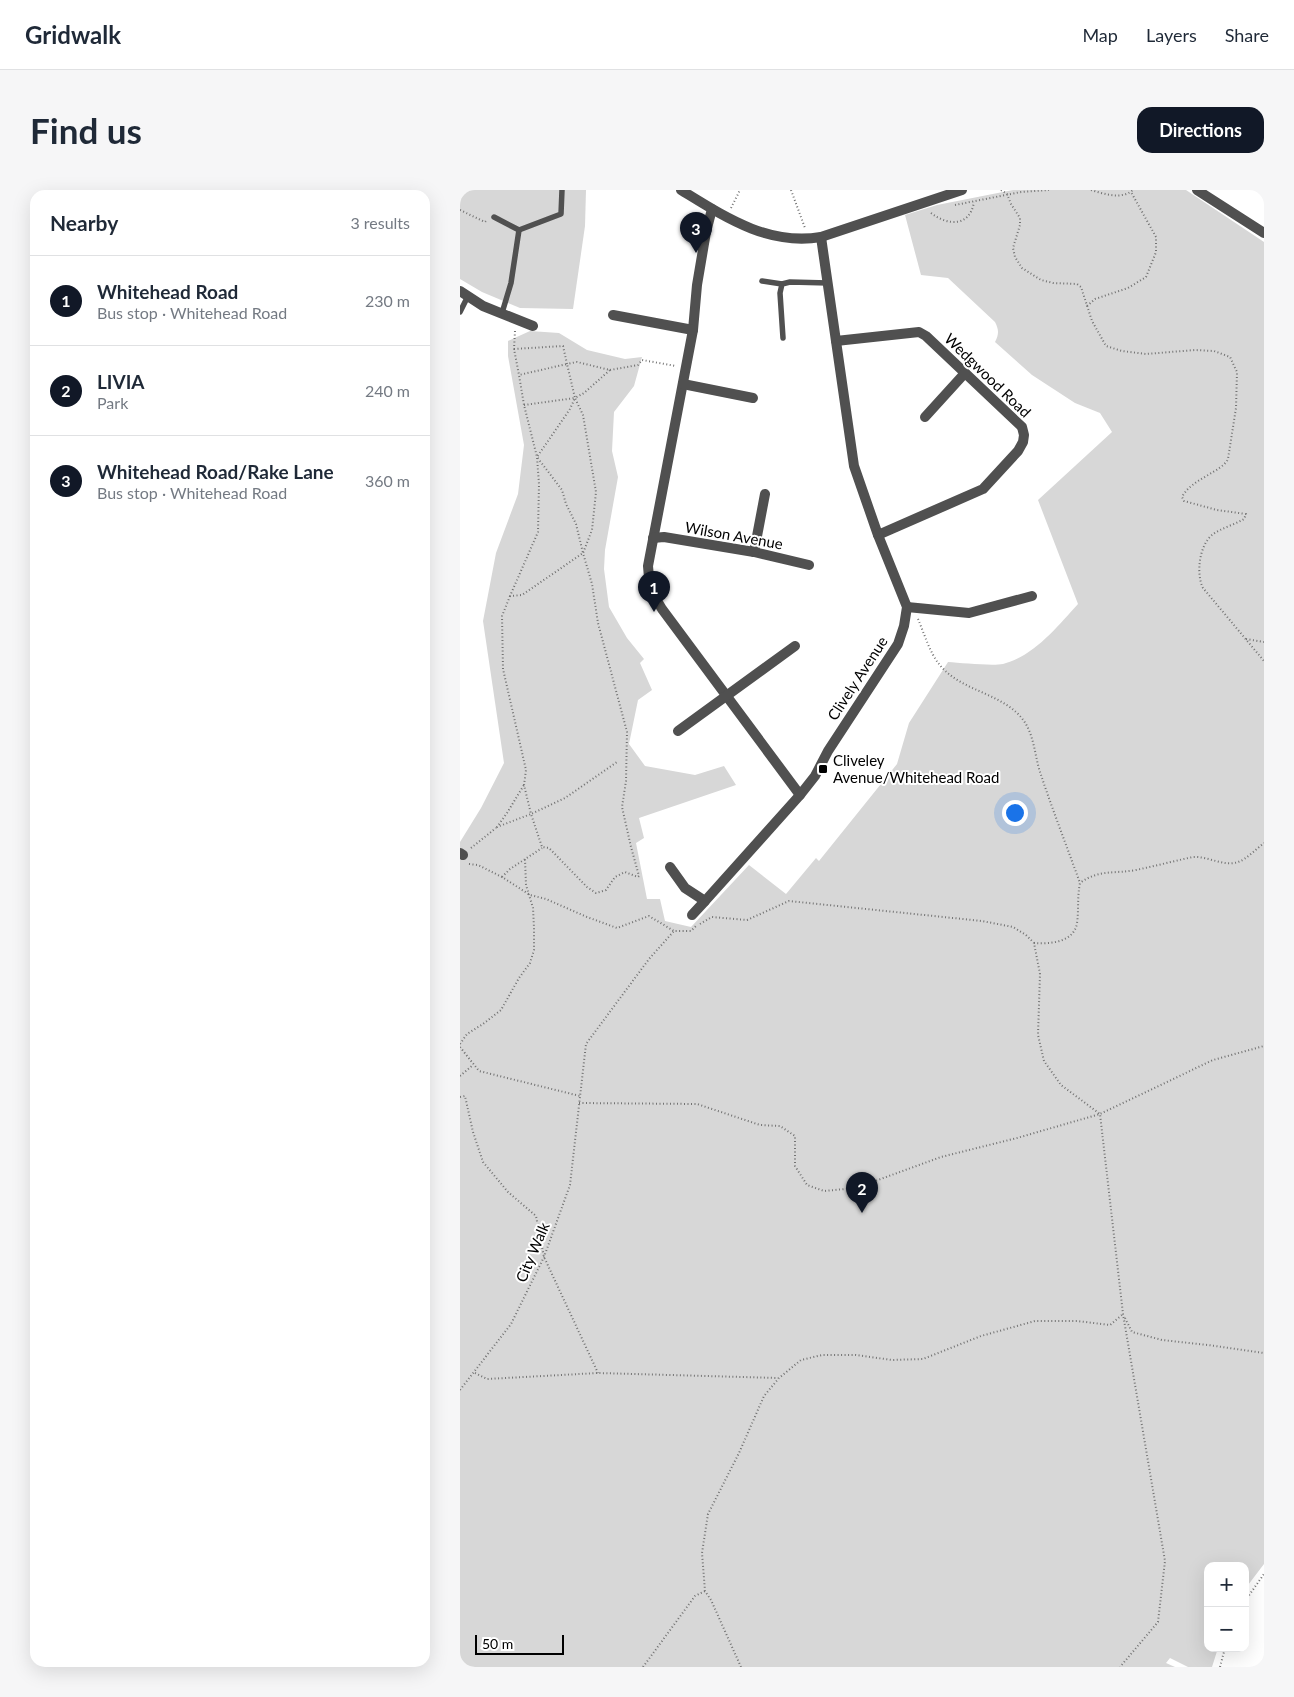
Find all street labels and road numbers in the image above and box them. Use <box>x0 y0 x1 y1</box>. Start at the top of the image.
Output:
street label: Wedgwood Road <box>941 329 1035 421</box>
street label: Wilson Avenue <box>684 518 784 552</box>
street label: Clively Avenue <box>823 633 891 723</box>
street label: City Walk <box>511 1219 553 1285</box>

